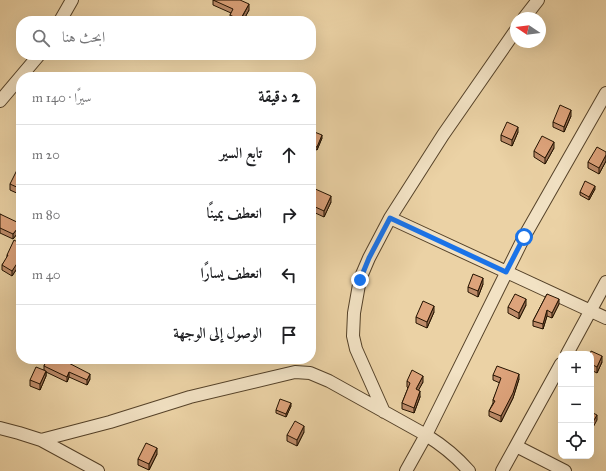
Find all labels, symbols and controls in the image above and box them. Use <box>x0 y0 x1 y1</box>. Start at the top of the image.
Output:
north arrow <box>510 12 546 48</box>
search box <box>16 16 316 60</box>
icon: search <box>30 27 52 49</box>
text: ابحث هنا <box>62 28 105 46</box>
text: 2 دقيقة <box>258 86 300 107</box>
text: سيرًا · 140 m <box>32 90 91 106</box>
text: تابع السير <box>220 144 262 162</box>
icon: ahead <box>278 144 300 166</box>
text: 20 m <box>32 147 60 163</box>
text: انعطف يمينًا <box>207 204 262 222</box>
icon: right <box>278 204 300 226</box>
text: 80 m <box>32 207 60 223</box>
route start <box>515 228 533 246</box>
text: انعطف يسارًا <box>200 264 262 282</box>
icon: left <box>278 264 300 286</box>
text: 40 m <box>32 267 61 283</box>
route end <box>351 271 369 289</box>
text: الوصول إلى الوجهة <box>173 324 262 342</box>
icon: arrive <box>278 324 300 346</box>
map controls <box>558 351 594 459</box>
button: + <box>558 351 594 387</box>
button: − <box>558 387 594 423</box>
button: locate <box>558 423 594 459</box>

